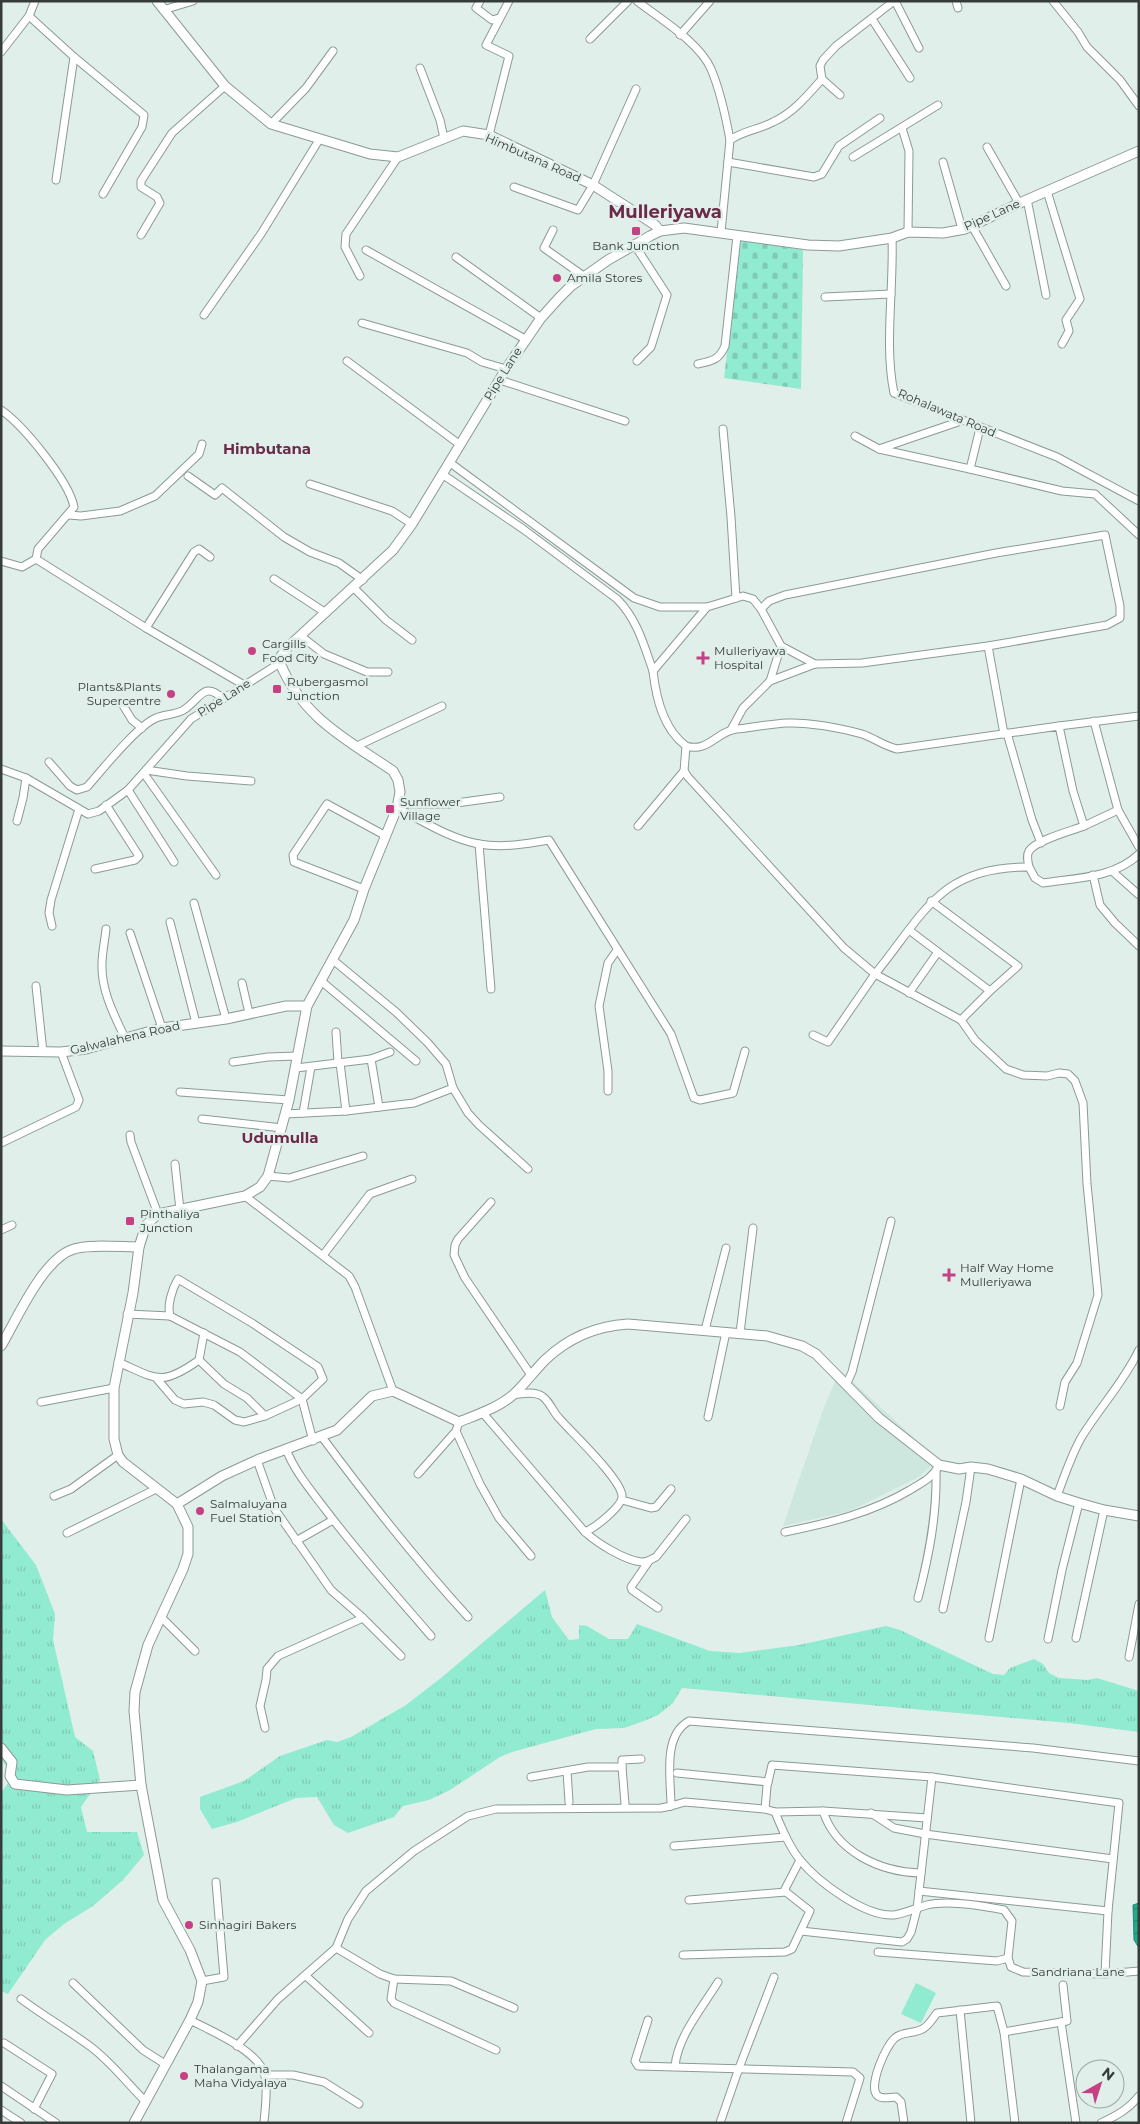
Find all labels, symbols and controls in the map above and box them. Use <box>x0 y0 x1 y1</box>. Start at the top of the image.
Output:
street label: Himbutana Road <box>483 130 583 185</box>
street label: Pipe Lane <box>961 196 1022 234</box>
district label: Mulleriyawa <box>608 201 722 223</box>
marker: Bank Junction <box>630 225 642 237</box>
place label: Bank Junction <box>592 238 680 253</box>
place label: Amila Stores <box>567 270 642 285</box>
marker: Amila Stores <box>551 272 563 284</box>
street label: Pipe Lane <box>480 344 525 403</box>
street label: Rohalawata Road <box>896 385 999 440</box>
district label: Himbutana <box>223 439 311 458</box>
place label: Cargills Food City <box>262 636 319 665</box>
place label: Mulleriyawa Hospital <box>714 643 786 672</box>
marker: Cargills Food City <box>246 645 258 657</box>
marker: Mulleriyawa Hospital <box>696 651 710 665</box>
place label: Rubergasmol Junction <box>286 674 368 703</box>
street label: Pipe Lane <box>194 675 253 720</box>
place label: Plants&Plants Supercentre <box>77 679 161 708</box>
marker: Rubergasmol Junction <box>271 683 283 695</box>
marker: Plants&Plants Supercentre <box>165 688 177 700</box>
place label: Sunflower Village <box>400 794 461 823</box>
marker: Sunflower Village <box>384 803 396 815</box>
street label: Galwalahena Road <box>68 1018 181 1057</box>
district label: Udumulla <box>242 1128 318 1147</box>
place label: Pinthaliya Junction <box>139 1206 200 1235</box>
marker: Pinthaliya Junction <box>124 1215 136 1227</box>
place label: Half Way Home Mulleriyawa <box>960 1260 1054 1289</box>
marker: Half Way Home Mulleriyawa <box>942 1268 956 1282</box>
place label: Salmaluyana Fuel Station <box>210 1496 287 1525</box>
marker: Salmaluyana Fuel Station <box>194 1505 206 1517</box>
place label: Sinhagiri Bakers <box>199 1917 297 1932</box>
marker: Sinhagiri Bakers <box>183 1919 195 1931</box>
street label: Sandriana Lane <box>1031 1964 1125 1979</box>
north arrow <box>1075 2059 1125 2109</box>
place label: Thalangama Maha Vidyalaya <box>194 2061 287 2090</box>
text: N <box>1098 2063 1118 2084</box>
marker: Thalangama Maha Vidyalaya <box>178 2070 190 2082</box>

